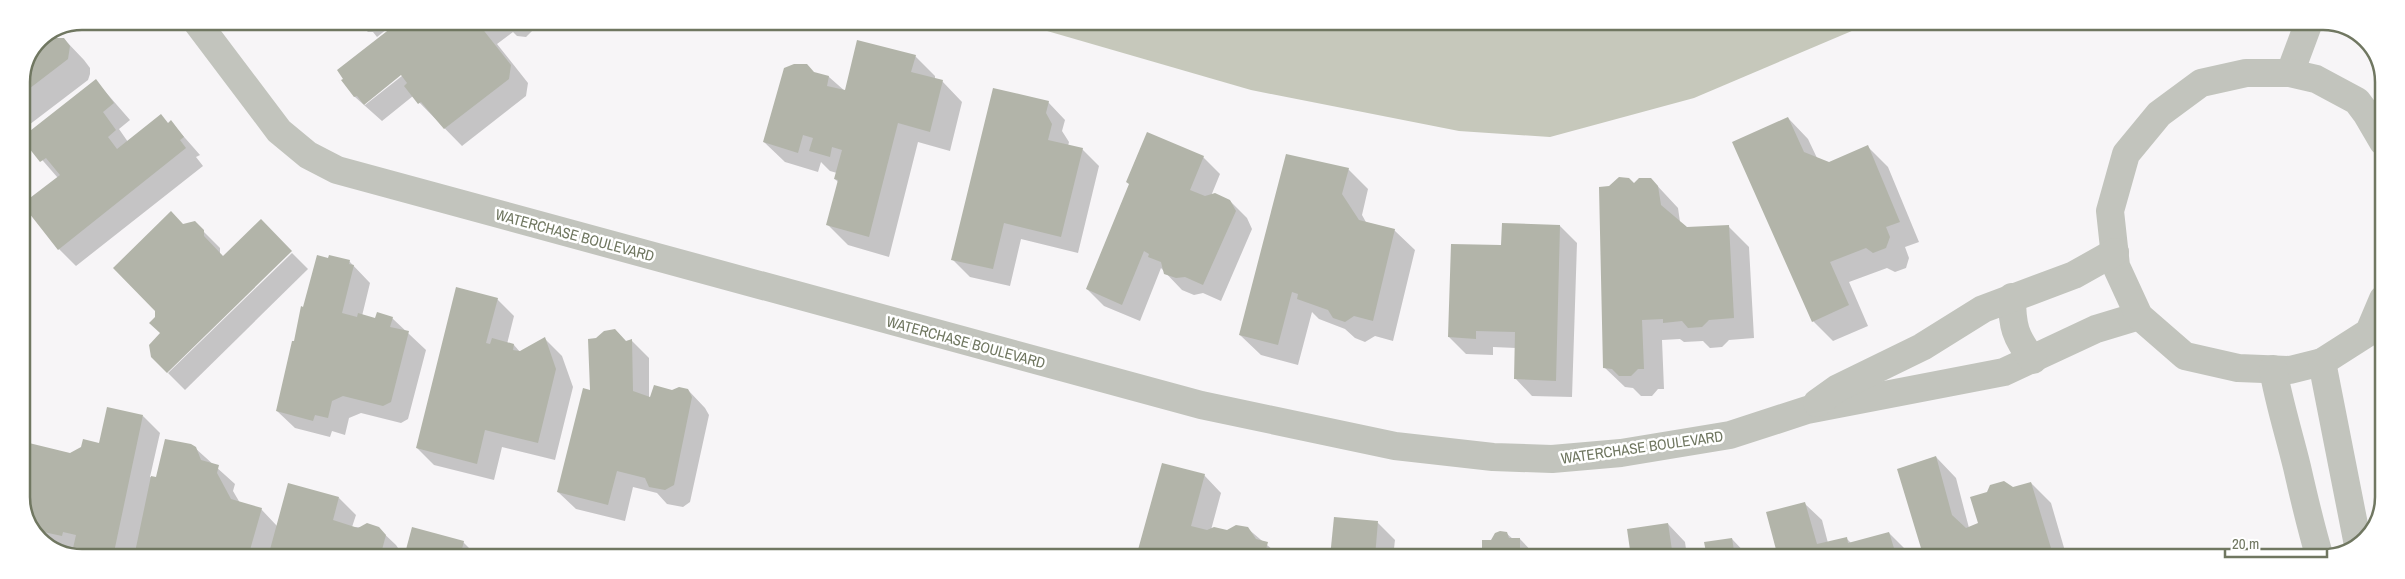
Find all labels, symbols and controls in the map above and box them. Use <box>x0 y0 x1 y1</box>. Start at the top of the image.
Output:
street label: WATERCHASE BOULEVARD <box>493 204 657 266</box>
street label: WATERCHASE BOULEVARD <box>884 311 1048 373</box>
street label: WATERCHASE BOULEVARD <box>1559 425 1725 469</box>
scale bar <box>2225 526 2328 558</box>
text: 20 m <box>2232 533 2259 554</box>

